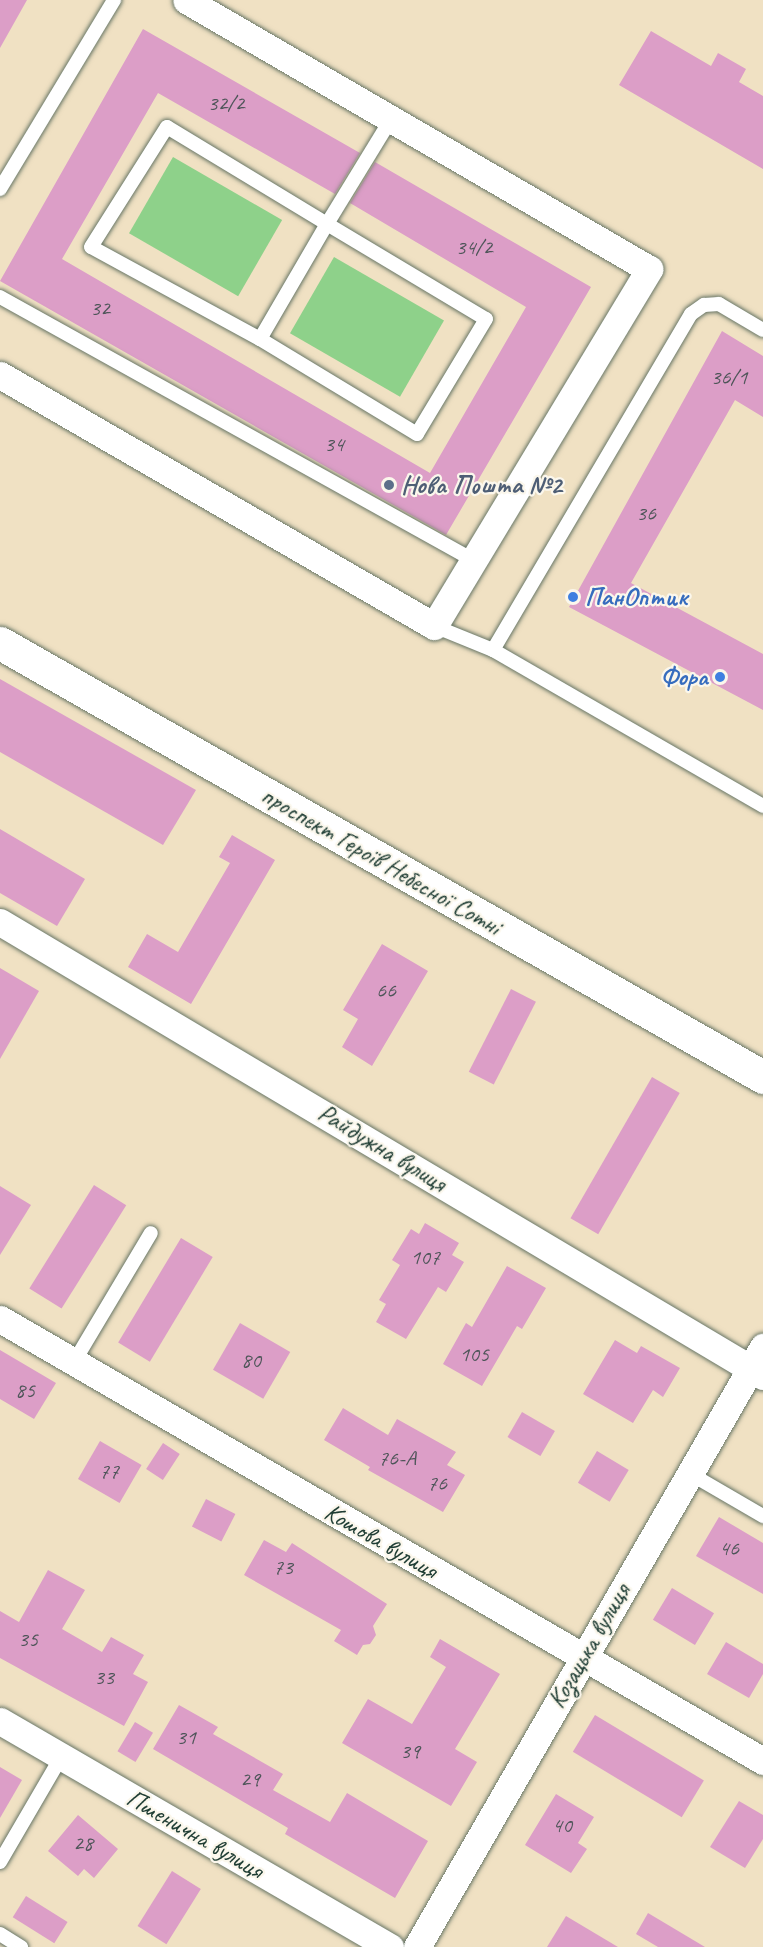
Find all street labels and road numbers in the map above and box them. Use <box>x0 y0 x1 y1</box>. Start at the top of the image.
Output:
street label: проспект Героїв Небесної Сотні <box>255 779 507 943</box>
street label: Райдужна вулиця <box>311 1097 453 1199</box>
street label: Кошова вулиця <box>319 1496 443 1586</box>
street label: Козацька вулиця <box>541 1579 637 1713</box>
street label: Пшенична вулиця <box>121 1782 269 1886</box>

